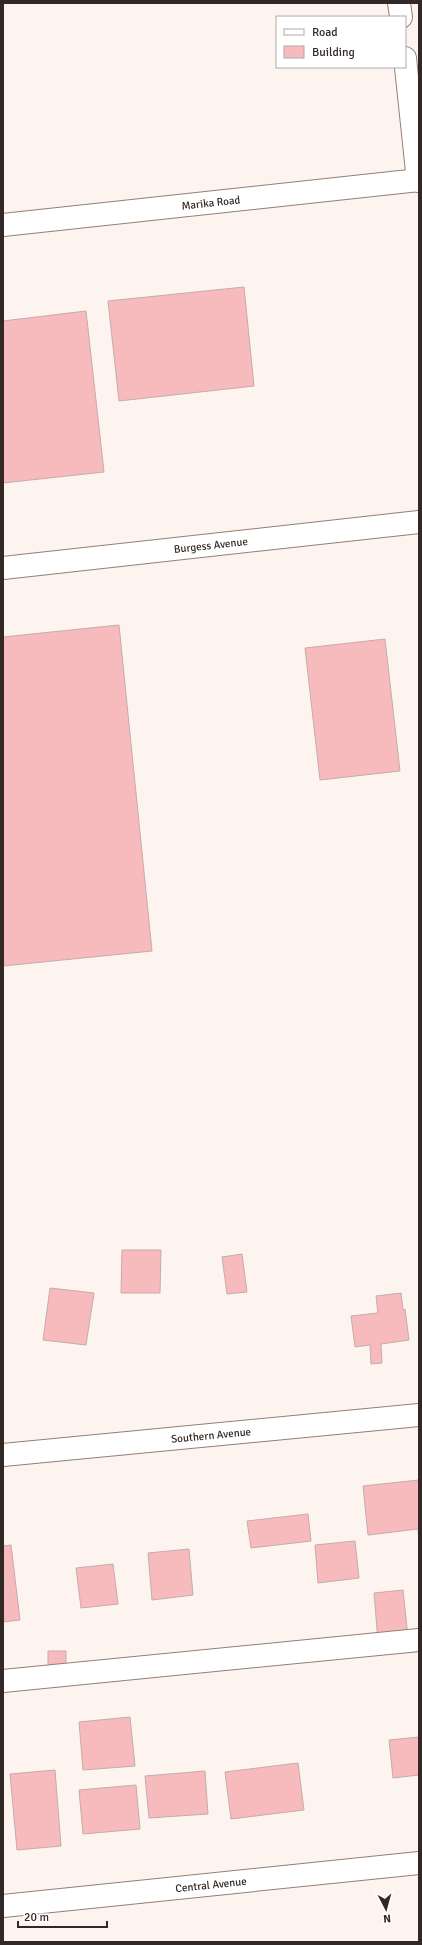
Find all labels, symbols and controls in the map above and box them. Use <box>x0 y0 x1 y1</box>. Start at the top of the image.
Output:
legend <box>276 16 406 68</box>
text: Road <box>312 25 338 40</box>
text: Building <box>312 45 355 60</box>
street label: Marika Road <box>181 193 241 212</box>
street label: Burgess Avenue <box>173 534 248 556</box>
street label: Southern Avenue <box>170 1425 252 1445</box>
street label: Central Avenue <box>175 1874 247 1895</box>
north arrow <box>366 1889 406 1929</box>
scale bar <box>18 1903 107 1929</box>
text: 20 m <box>24 1910 49 1925</box>
text: N <box>383 1912 391 1925</box>

